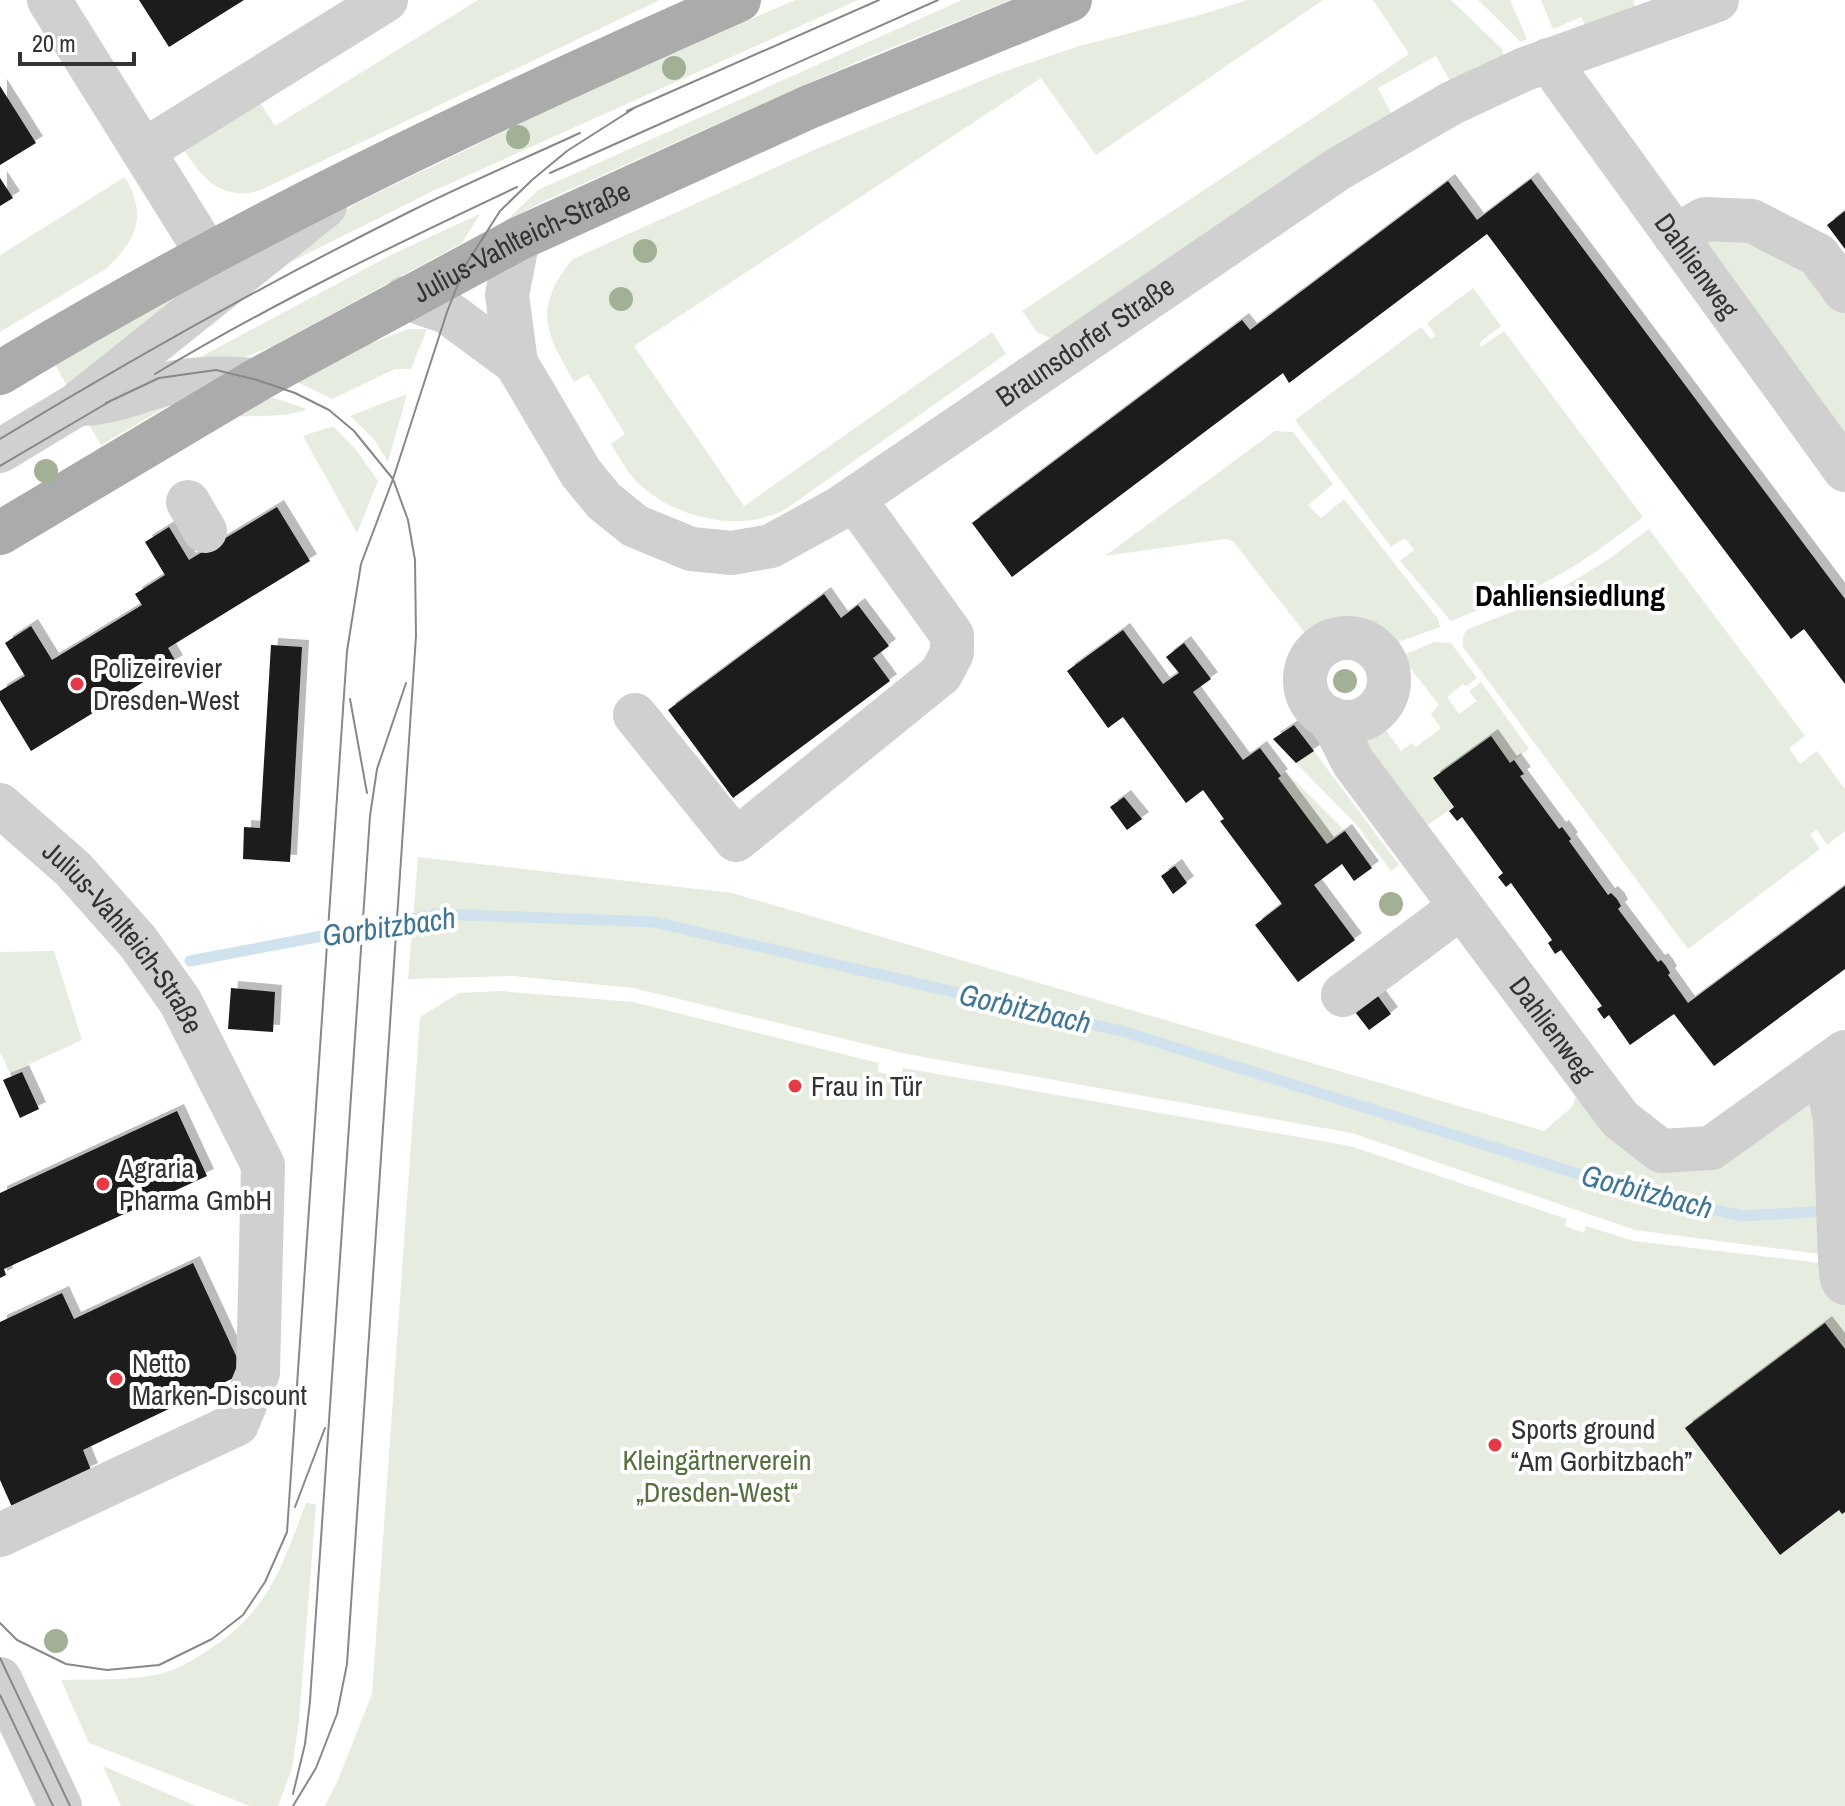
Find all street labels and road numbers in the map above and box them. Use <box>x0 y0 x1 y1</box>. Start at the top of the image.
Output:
street label: Julius-Vahlteich-Straße <box>406 172 636 311</box>
street label: Dahlienweg <box>1646 205 1748 326</box>
street label: Braunsdorfer Straße <box>988 267 1182 416</box>
street label: Julius-Vahlteich-Straße <box>35 832 212 1040</box>
street label: Dahlienweg <box>1501 969 1604 1089</box>

